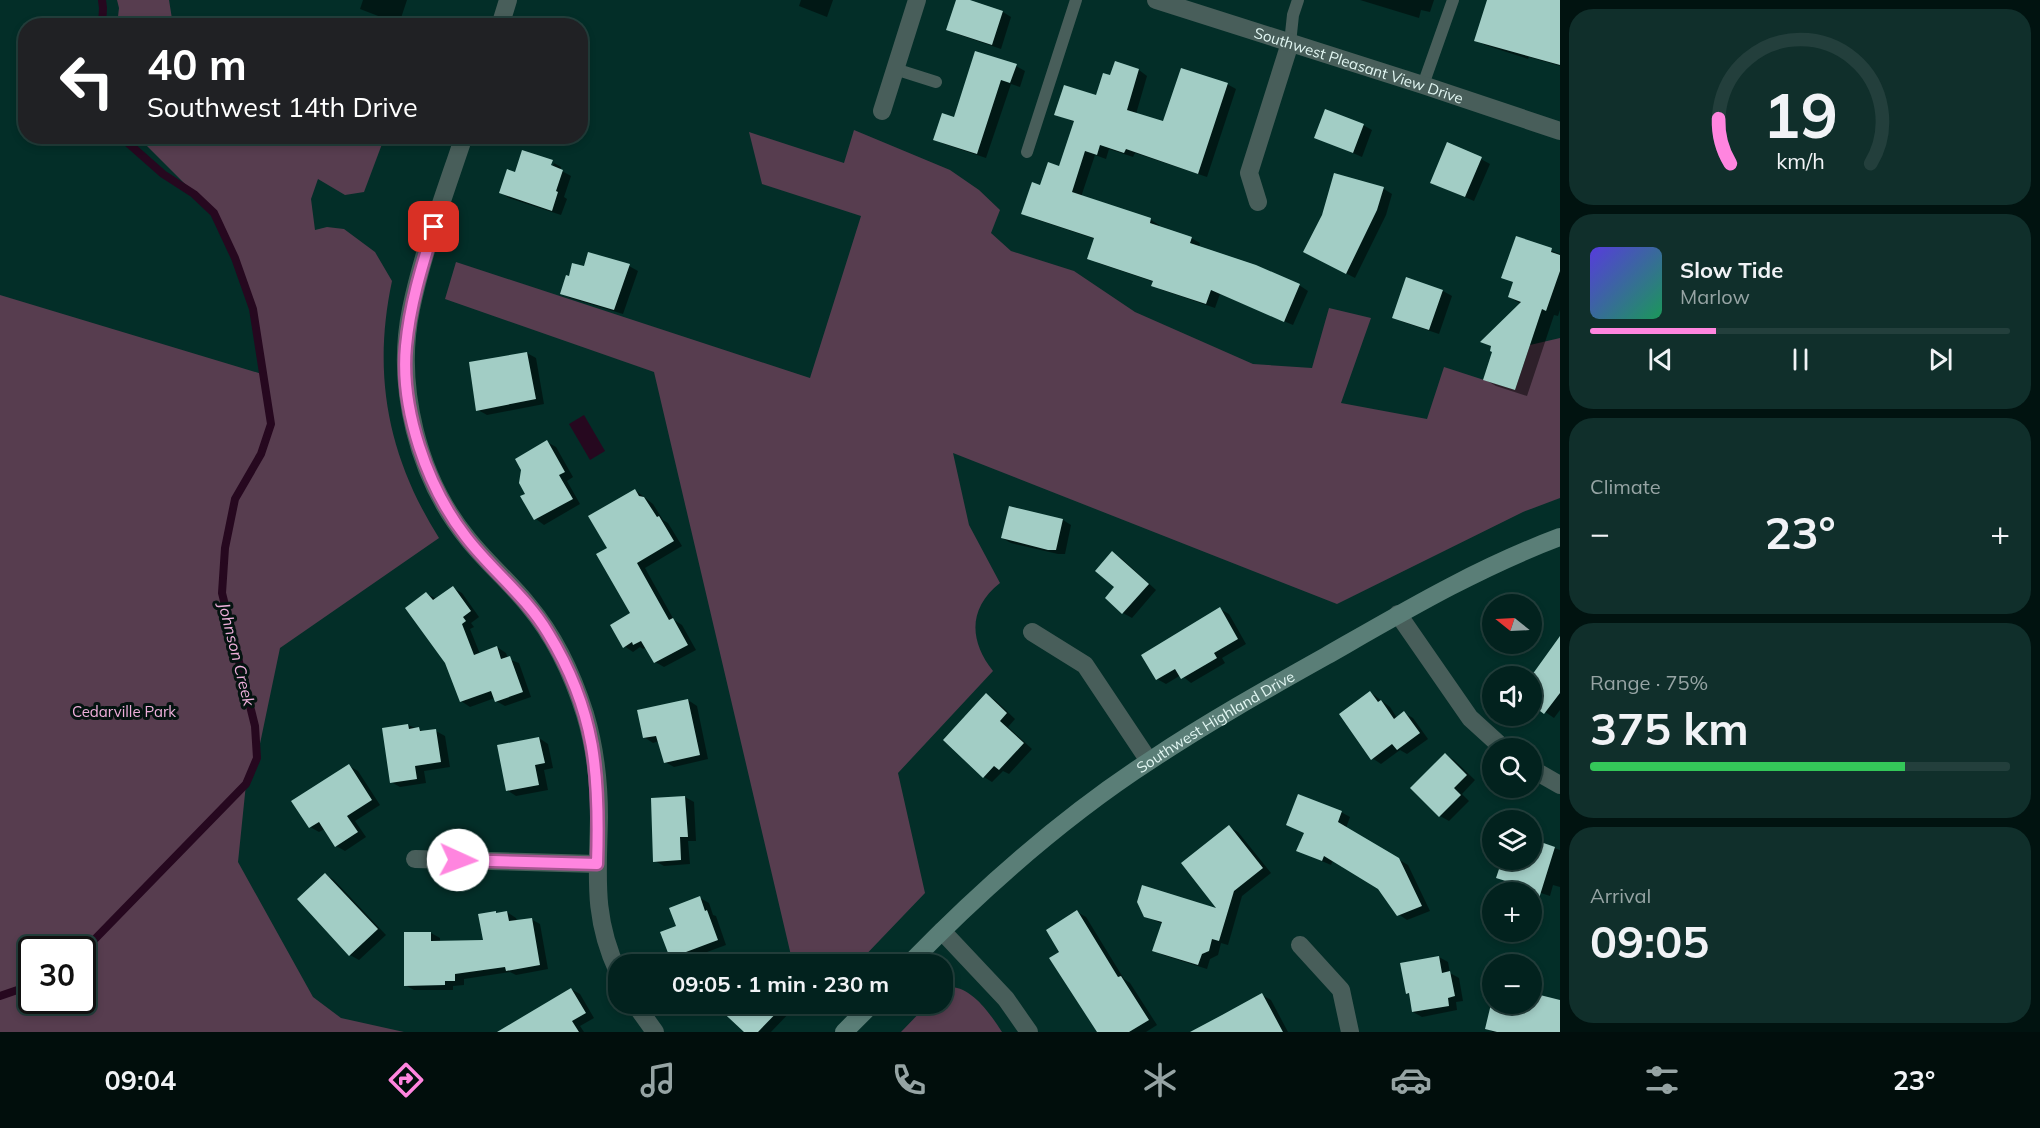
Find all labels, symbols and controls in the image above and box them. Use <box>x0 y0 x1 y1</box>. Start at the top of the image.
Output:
street label: Southwest Pleasant View Drive <box>1252 22 1466 107</box>
text: 40 m <box>147 38 247 91</box>
icon: left <box>48 42 126 120</box>
text: 19 <box>1763 75 1837 154</box>
text: Southwest 14th Drive <box>147 90 418 124</box>
text: km/h <box>1776 147 1824 174</box>
pin <box>408 201 459 252</box>
icon: arrive <box>417 210 450 243</box>
text: Slow Tide <box>1680 256 1783 284</box>
text: Marlow <box>1680 284 1750 309</box>
icon: previous <box>1644 343 1677 376</box>
icon: pause <box>1784 343 1817 376</box>
icon: next <box>1924 343 1957 376</box>
text: Climate <box>1590 474 1661 499</box>
text: 23° <box>1764 504 1836 560</box>
text: − <box>1590 512 1610 553</box>
text: + <box>1990 512 2010 553</box>
north arrow <box>1482 594 1542 654</box>
map controls <box>1482 594 1542 1014</box>
water label: Johnson Creek <box>214 598 260 709</box>
street label: Southwest Highland Drive <box>1132 666 1298 777</box>
button: sound <box>1482 666 1542 726</box>
text: Range · 75% <box>1590 670 1708 695</box>
text: 375 km <box>1590 700 1749 756</box>
park label: Cedarville Park <box>72 702 176 721</box>
button: search <box>1482 738 1542 798</box>
button: layers <box>1482 810 1542 870</box>
position arrow <box>426 828 490 892</box>
button: + <box>1482 882 1542 942</box>
text: Arrival <box>1590 883 1651 908</box>
text: 09:05 <box>1590 913 1709 969</box>
speed limit sign: 30 <box>18 936 96 1014</box>
button: − <box>1482 954 1542 1014</box>
text: 09:05 · 1 min · 230 m <box>672 970 889 998</box>
icon: directions <box>385 1059 427 1101</box>
icon: music <box>637 1059 679 1101</box>
icon: phone <box>888 1059 930 1101</box>
icon: climate <box>1139 1059 1181 1101</box>
icon: car <box>1390 1059 1432 1101</box>
icon: filters <box>1641 1059 1683 1101</box>
text: 09:04 <box>105 1063 176 1097</box>
text: 23° <box>1893 1063 1935 1097</box>

